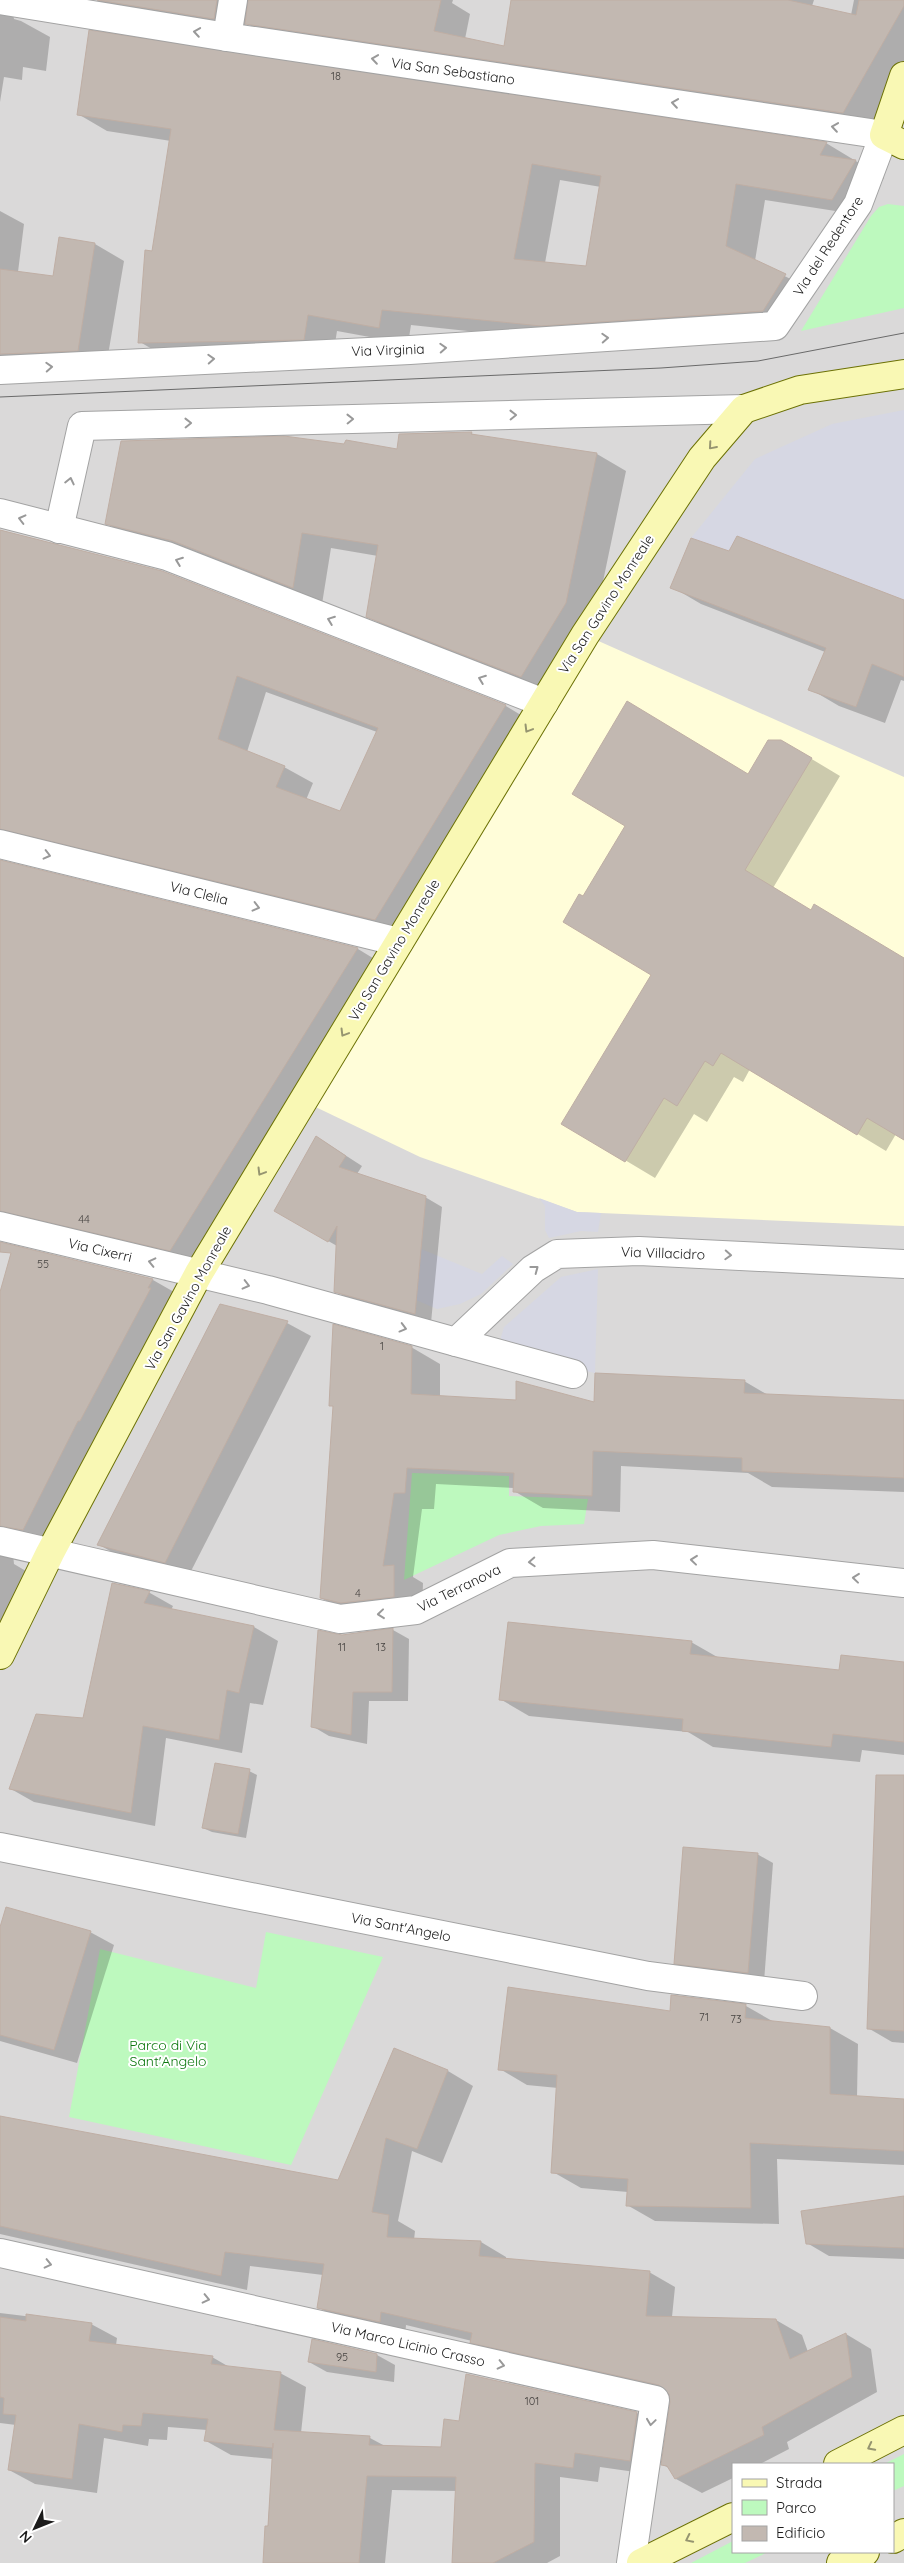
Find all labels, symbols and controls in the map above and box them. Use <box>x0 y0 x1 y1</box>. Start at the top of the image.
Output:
one-way arrow <box>193 28 202 38</box>
street label: Via San Sebastiano <box>390 53 516 89</box>
one-way arrow <box>371 54 379 65</box>
house number: 18 <box>331 69 341 83</box>
one-way arrow <box>670 99 679 109</box>
one-way arrow <box>831 122 839 133</box>
street label: Via del Redentore <box>789 192 867 299</box>
one-way arrow <box>602 332 610 343</box>
street label: Via Virginia <box>351 340 425 360</box>
one-way arrow <box>439 342 447 353</box>
one-way arrow <box>207 353 215 364</box>
one-way arrow <box>45 362 53 373</box>
one-way arrow <box>510 410 517 420</box>
one-way arrow <box>347 414 355 424</box>
one-way arrow <box>184 418 192 428</box>
one-way arrow <box>709 441 718 450</box>
one-way arrow <box>64 477 75 486</box>
one-way arrow <box>18 514 27 525</box>
street label: Via San Gavino Monreale <box>554 531 658 677</box>
one-way arrow <box>175 557 184 567</box>
one-way arrow <box>327 616 336 626</box>
one-way arrow <box>478 675 487 685</box>
one-way arrow <box>525 723 534 732</box>
one-way arrow <box>43 849 52 860</box>
street label: Via San Gavino Monreale <box>344 876 444 1024</box>
street label: Via Clelia <box>168 877 230 909</box>
one-way arrow <box>252 901 261 912</box>
one-way arrow <box>341 1027 351 1036</box>
one-way arrow <box>257 1166 267 1175</box>
house number: 44 <box>78 1212 90 1226</box>
street label: Via San Gavino Monreale <box>141 1222 235 1373</box>
street label: Via Cixerri <box>66 1234 134 1266</box>
street label: Via Villacidro <box>621 1243 705 1263</box>
one-way arrow <box>724 1250 732 1261</box>
house number: 55 <box>37 1257 49 1271</box>
one-way arrow <box>147 1257 156 1268</box>
one-way arrow <box>529 1266 539 1275</box>
one-way arrow <box>242 1279 251 1290</box>
one-way arrow <box>399 1322 407 1332</box>
house number: 1 <box>380 1339 384 1353</box>
one-way arrow <box>690 1555 698 1566</box>
one-way arrow <box>528 1557 536 1567</box>
street label: Via Terranova <box>414 1560 504 1616</box>
one-way arrow <box>851 1573 859 1584</box>
house number: 4 <box>355 1586 361 1600</box>
one-way arrow <box>377 1608 385 1619</box>
house number: 11 <box>338 1640 346 1654</box>
house number: 13 <box>376 1640 386 1654</box>
street label: Via Sant'Angelo <box>349 1908 453 1946</box>
house number: 71 <box>699 2010 709 2024</box>
house number: 73 <box>730 2012 742 2026</box>
park label: Parco di Via Sant'Angelo <box>129 2036 207 2070</box>
one-way arrow <box>43 2258 52 2269</box>
one-way arrow <box>202 2293 211 2304</box>
street label: Via Marco Licinio Crasso <box>329 2317 487 2371</box>
house number: 95 <box>336 2350 348 2364</box>
one-way arrow <box>497 2359 506 2370</box>
house number: 101 <box>525 2394 539 2408</box>
one-way arrow <box>647 2418 657 2426</box>
one-way arrow <box>867 2441 876 2451</box>
legend <box>732 2463 894 2553</box>
text: Strada <box>776 2473 822 2492</box>
text: Parco <box>776 2498 816 2517</box>
north arrow <box>10 2503 60 2553</box>
text: Edificio <box>776 2523 825 2542</box>
text: N <box>15 2527 36 2547</box>
one-way arrow <box>685 2533 694 2543</box>

